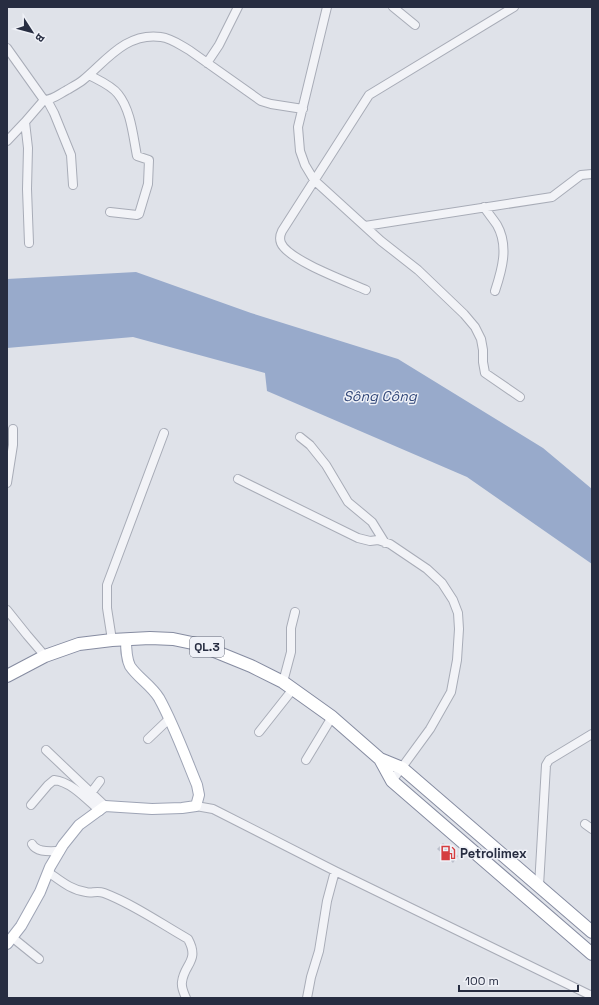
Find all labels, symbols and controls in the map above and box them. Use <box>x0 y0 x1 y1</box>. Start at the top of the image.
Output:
north arrow <box>12 12 52 52</box>
text: B <box>32 31 48 45</box>
water label: Sông Công <box>343 387 418 405</box>
road number: QL.3 <box>190 637 224 657</box>
fuel station icon: Petrolimex <box>439 844 457 862</box>
place label: Petrolimex <box>460 845 527 862</box>
scale bar <box>459 967 578 993</box>
text: 100 m <box>465 973 499 989</box>

